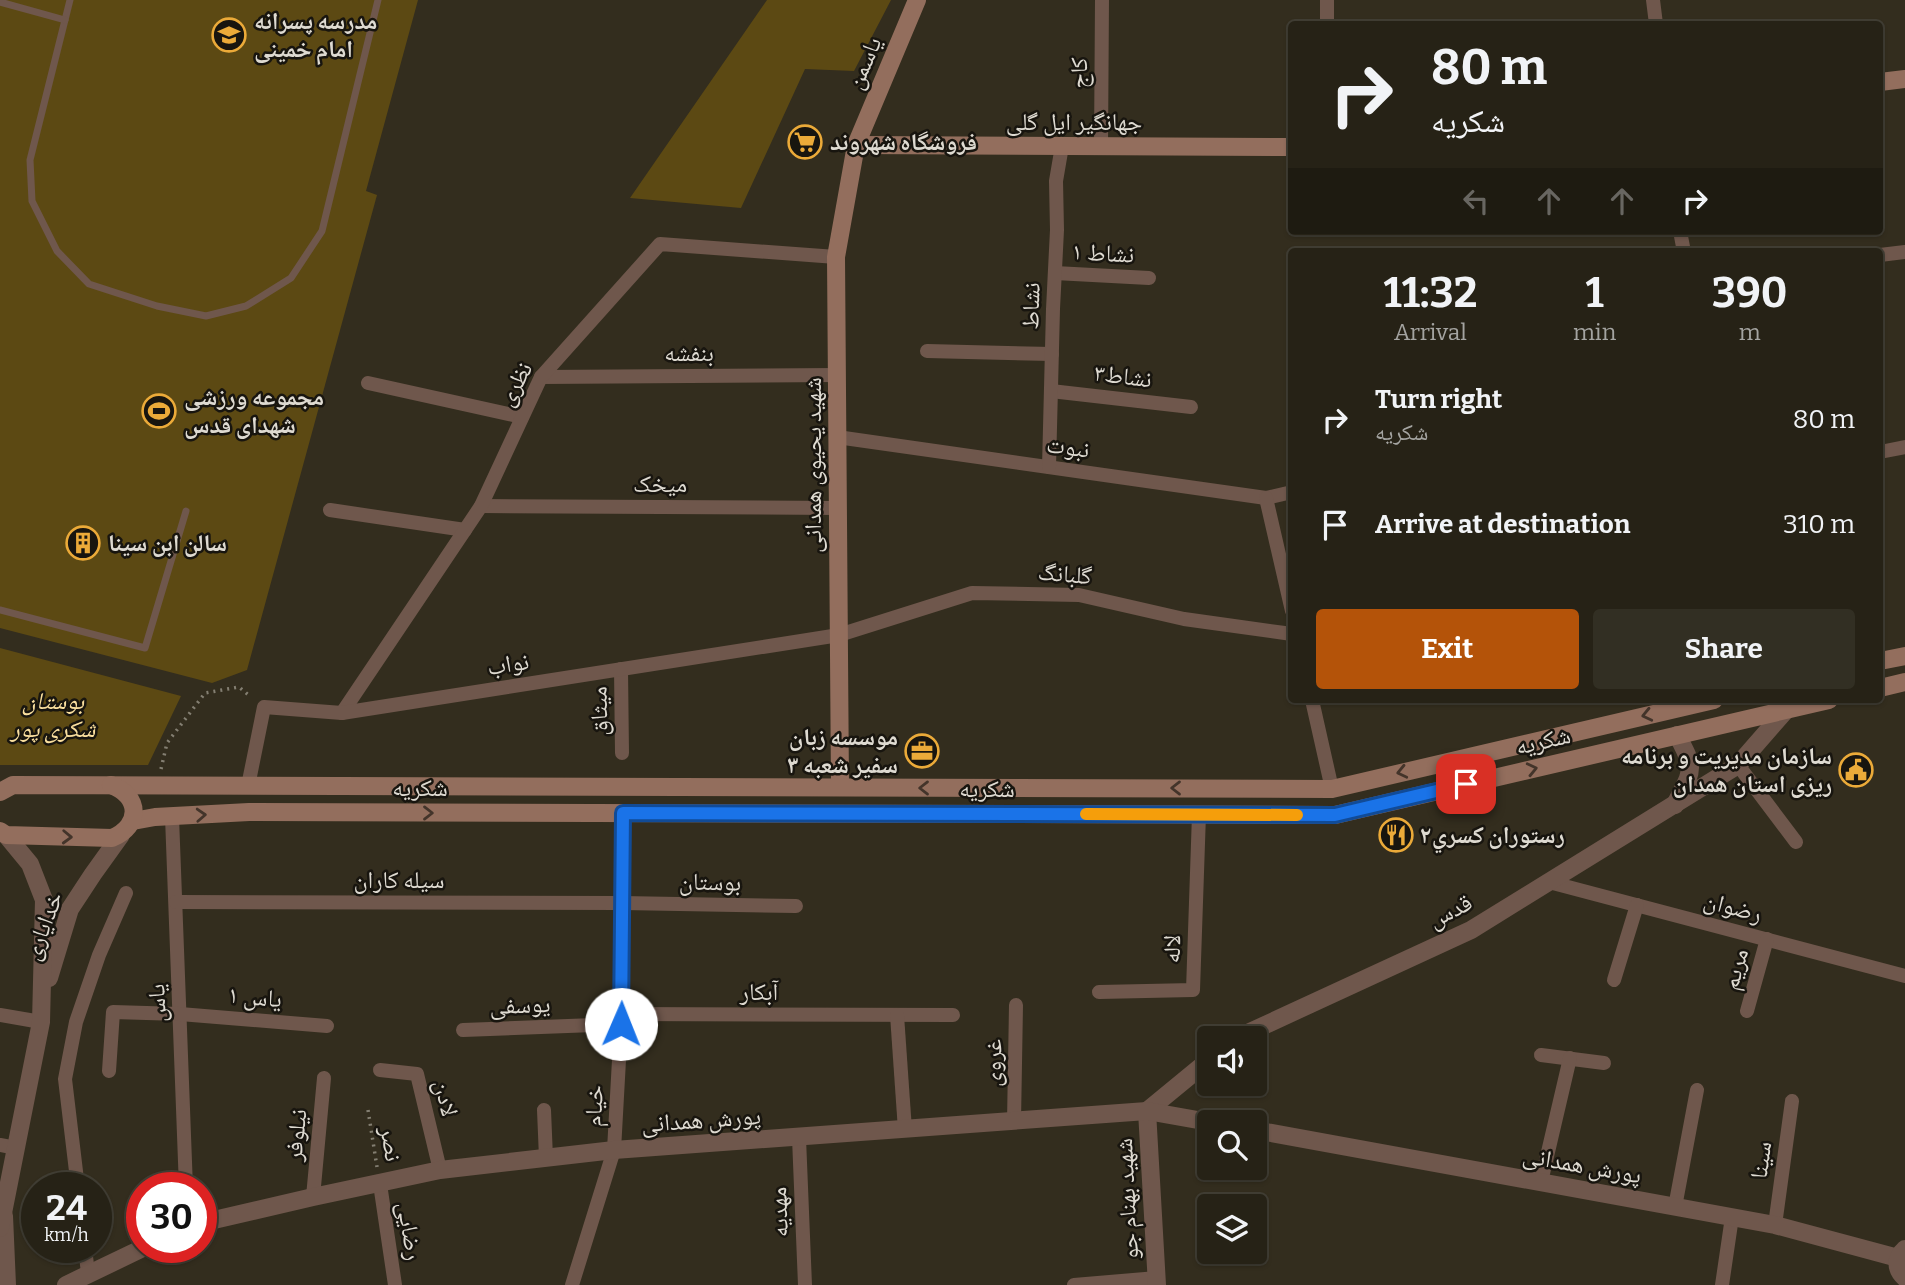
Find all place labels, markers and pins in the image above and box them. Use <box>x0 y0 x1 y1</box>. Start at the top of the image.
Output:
place label: مدرسه پسرانه امام خمینی <box>254 7 377 66</box>
school or university icon: مدرسه پسرانه امام خمینی <box>210 16 248 54</box>
supermarket icon: فروشگاه شهروند <box>786 123 824 161</box>
place label: فروشگاه شهروند <box>830 128 977 156</box>
place label: مجموعه ورزشی شهدای قدس <box>184 383 324 439</box>
sports icon: مجموعه ورزشی شهدای قدس <box>140 392 178 430</box>
building icon: سالن ابن سینا <box>64 524 102 562</box>
place label: سالن ابن سینا <box>108 529 227 557</box>
place label: موسسه زبان سفیر شعبه ۳ <box>787 723 898 779</box>
office icon: موسسه زبان سفیر شعبه ۳ <box>903 732 941 770</box>
place label: سازمان مدیریت و برنامه ریزی استان همدان <box>1621 742 1832 798</box>
public building icon: سازمان مدیریت و برنامه ریزی استان همدان <box>1837 751 1875 789</box>
pin <box>1436 754 1496 814</box>
restaurant icon: رستوران کسري٢ <box>1377 816 1415 854</box>
place label: رستوران کسري٢ <box>1420 821 1565 854</box>

